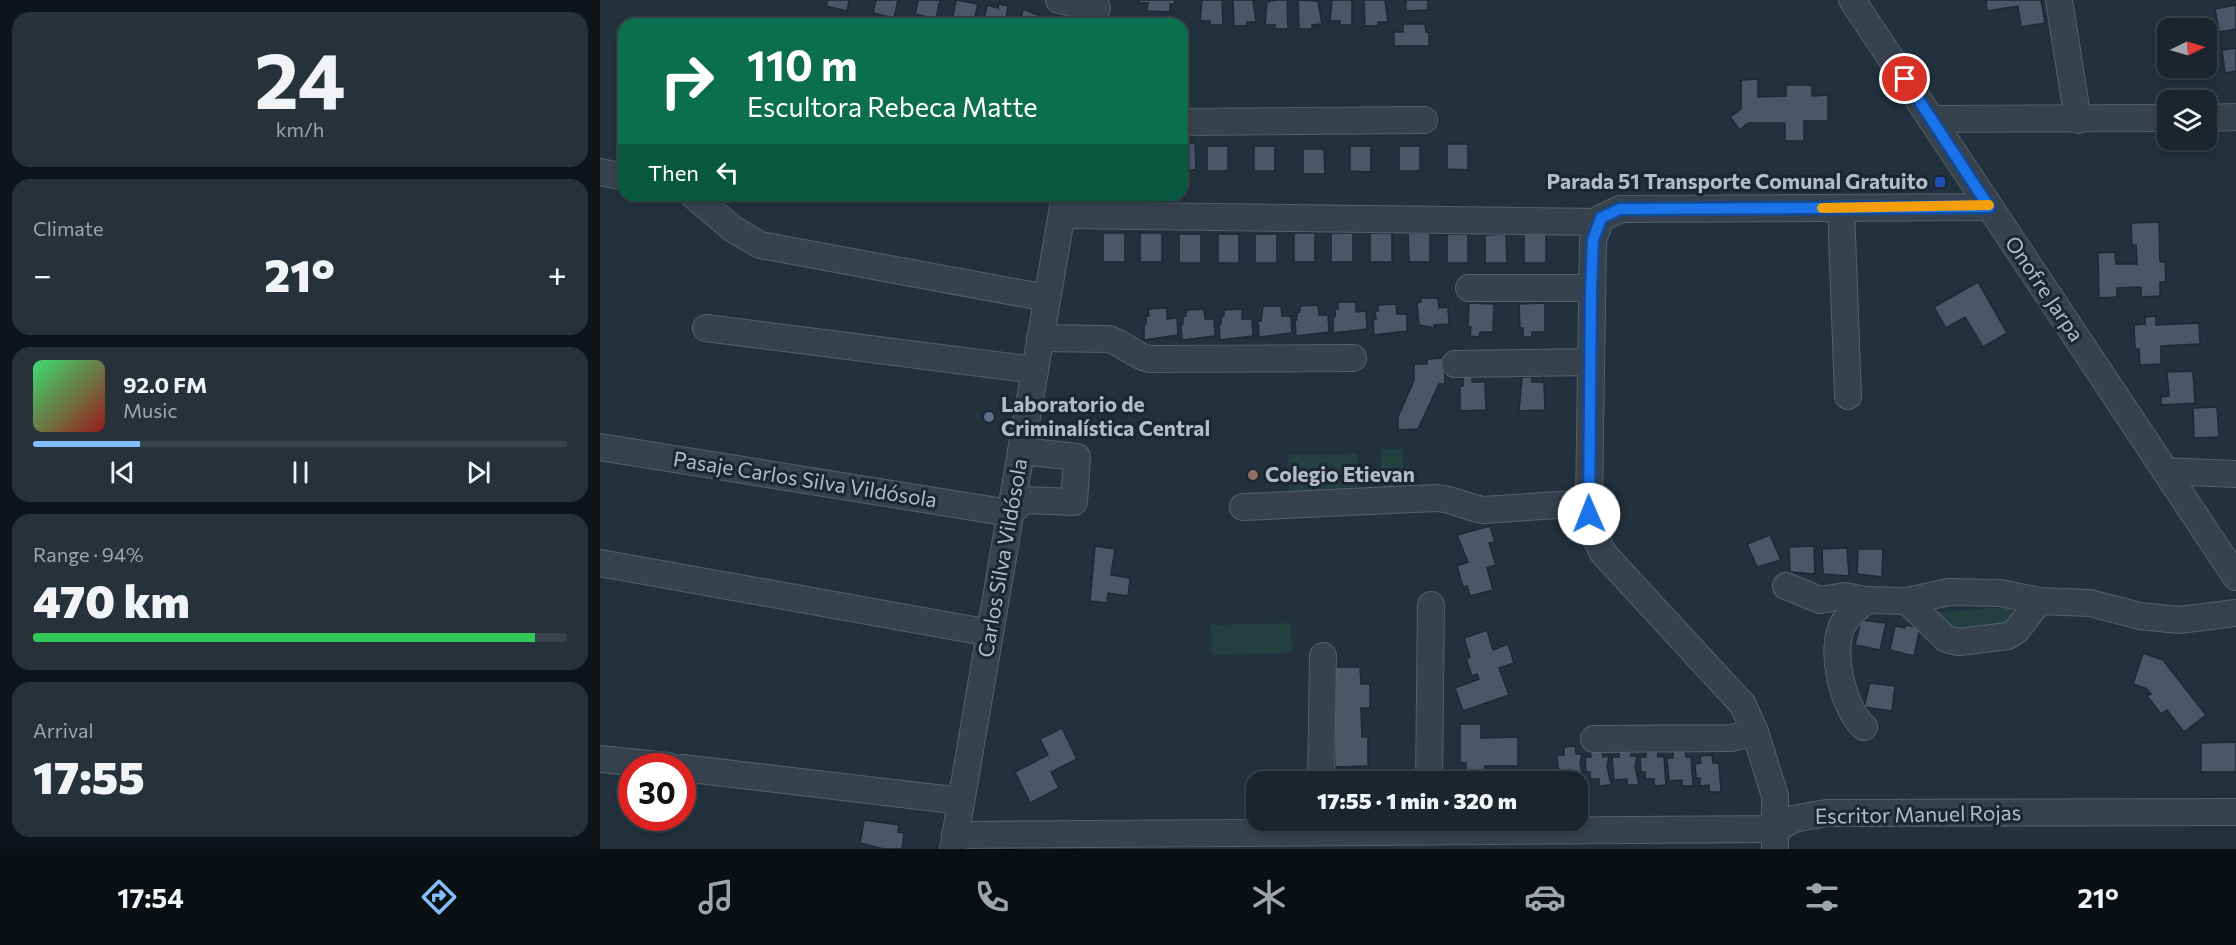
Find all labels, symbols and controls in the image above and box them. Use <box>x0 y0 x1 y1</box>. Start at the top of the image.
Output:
north arrow <box>2157 18 2217 78</box>
map controls <box>2157 18 2217 150</box>
text: 24 <box>254 30 346 125</box>
text: 110 m <box>747 38 858 90</box>
icon: right <box>648 42 726 120</box>
pin <box>1879 53 1930 104</box>
icon: arrive <box>1888 62 1921 95</box>
text: Escultora Rebeca Matte <box>747 90 1038 123</box>
button: layers <box>2157 90 2217 150</box>
text: km/h <box>276 117 324 141</box>
icon: left <box>711 156 744 189</box>
text: Then <box>648 159 699 186</box>
place label: Parada 51 Transporte Comunal Gratuito <box>1546 168 1928 193</box>
marker: Parada 51 Transporte Comunal Gratuito <box>1933 175 1947 189</box>
text: Climate <box>33 216 103 240</box>
street label: Onofre Jarpa <box>2001 231 2090 346</box>
text: 21° <box>264 246 335 301</box>
text: − <box>33 253 52 294</box>
text: + <box>548 253 567 294</box>
text: 92.0 FM <box>123 371 207 398</box>
place label: Laboratorio de Criminalística Central <box>1001 391 1210 440</box>
text: Music <box>123 398 177 422</box>
marker: Laboratorio de Criminalística Central <box>982 410 996 424</box>
street label: Pasaje Carlos Silva Vildósola <box>672 445 939 512</box>
icon: previous <box>106 456 139 489</box>
icon: pause <box>284 456 317 489</box>
icon: next <box>462 456 495 489</box>
street label: Carlos Silva Vildósola <box>972 456 1031 659</box>
place label: Colegio Etievan <box>1265 461 1415 486</box>
marker: Colegio Etievan <box>1246 468 1260 482</box>
position arrow <box>1557 482 1621 546</box>
text: Range · 94% <box>33 542 144 566</box>
text: 470 km <box>33 572 190 627</box>
text: Arrival <box>33 718 94 742</box>
text: 17:55 <box>33 748 145 803</box>
speed limit sign: 30 <box>618 753 696 831</box>
text: 17:55 · 1 min · 320 m <box>1317 787 1517 814</box>
street label: Escritor Manuel Rojas <box>1815 799 2021 828</box>
icon: directions <box>418 876 460 918</box>
icon: music <box>695 876 737 918</box>
icon: phone <box>971 876 1013 918</box>
icon: climate <box>1248 876 1290 918</box>
icon: car <box>1524 876 1566 918</box>
icon: filters <box>1801 876 1843 918</box>
text: 17:54 <box>117 881 184 914</box>
text: 21° <box>2077 881 2119 914</box>

